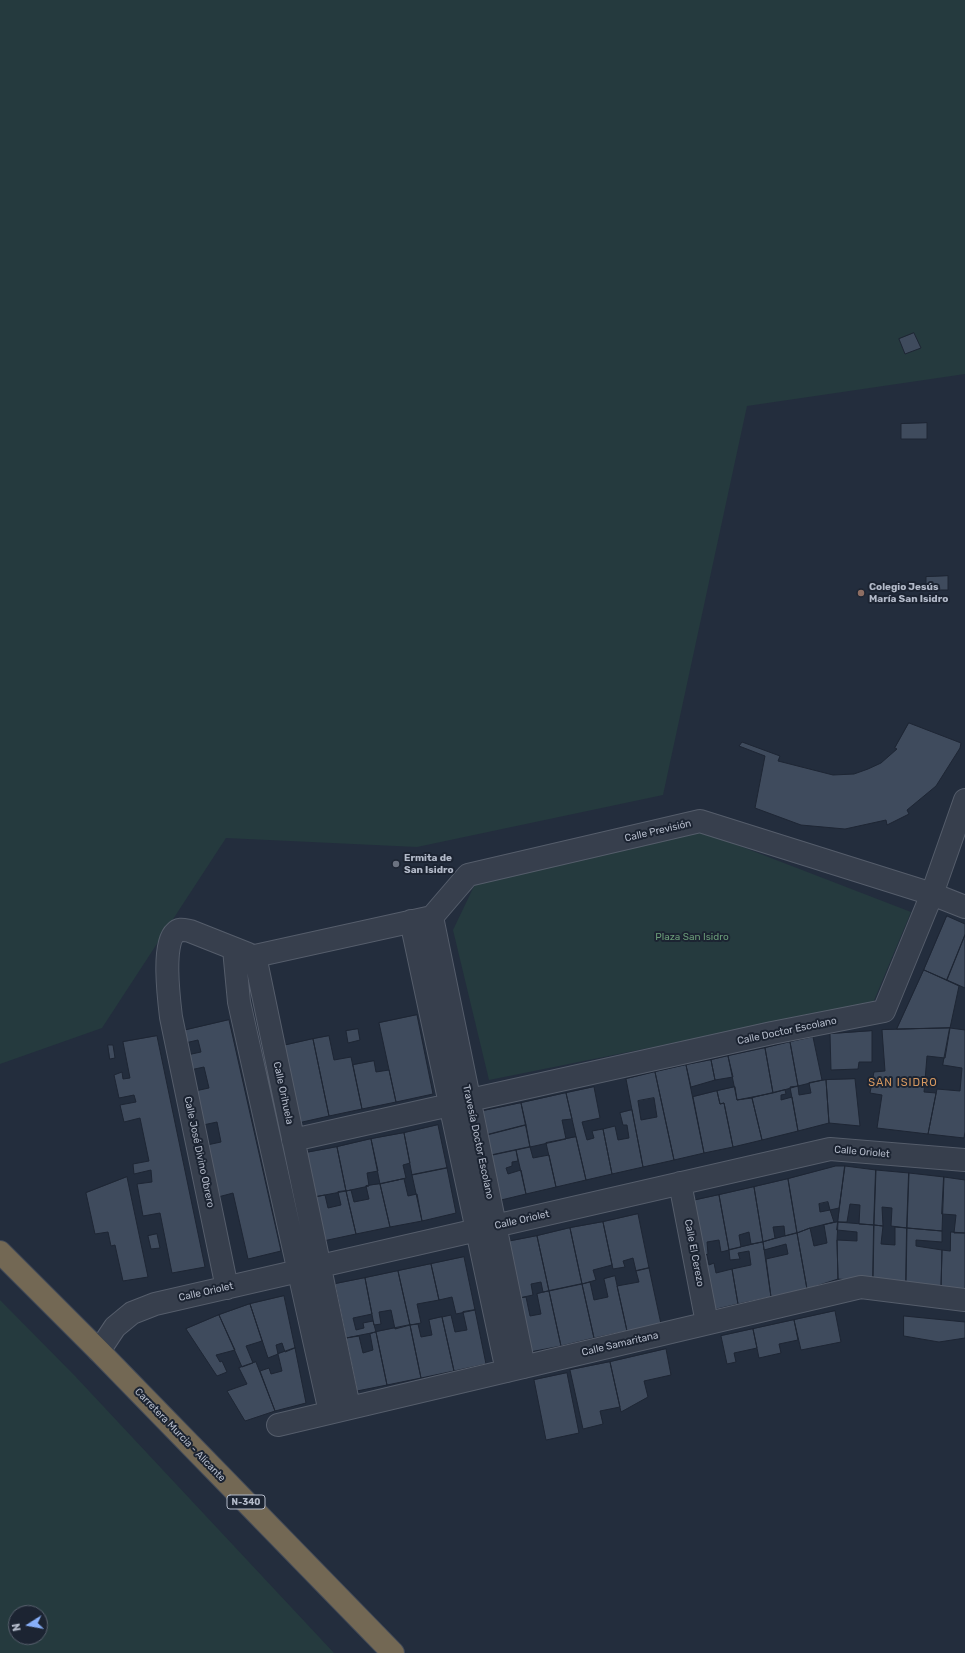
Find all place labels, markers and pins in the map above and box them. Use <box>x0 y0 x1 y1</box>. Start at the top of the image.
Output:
place label: Colegio Jesús María San Isidro <box>869 581 948 604</box>
marker: Colegio Jesús María San Isidro <box>856 588 866 598</box>
place label: Ermita de San Isidro <box>404 852 454 876</box>
marker: Ermita de San Isidro <box>391 859 401 869</box>

